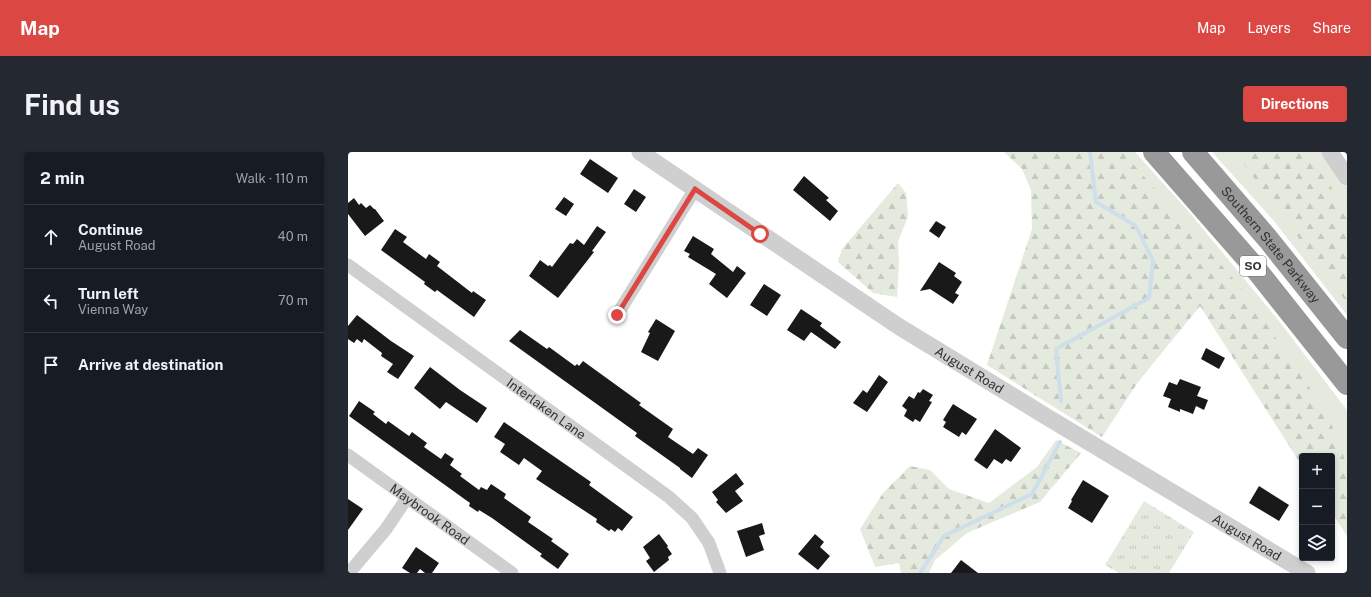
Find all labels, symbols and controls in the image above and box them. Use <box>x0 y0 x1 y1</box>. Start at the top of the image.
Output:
text: Map <box>20 17 60 39</box>
text: Map <box>1197 20 1225 36</box>
text: Layers <box>1247 20 1291 36</box>
text: Share <box>1313 20 1351 36</box>
button: Directions <box>1243 86 1347 122</box>
text: Find us <box>24 88 120 121</box>
text: 2 min <box>40 168 85 188</box>
text: Walk · 110 m <box>236 171 308 186</box>
street label: Southern State Parkway <box>1218 183 1323 306</box>
text: Continue <box>78 221 143 238</box>
route start <box>751 225 769 243</box>
icon: ahead <box>40 226 62 248</box>
text: 40 m <box>277 229 308 244</box>
text: August Road <box>78 238 156 253</box>
road number: SO <box>1240 256 1266 276</box>
text: Turn left <box>78 285 139 302</box>
icon: left <box>40 290 62 312</box>
text: 70 m <box>278 293 308 308</box>
text: Vienna Way <box>78 302 148 317</box>
route end <box>608 306 626 324</box>
street label: August Road <box>932 343 1006 397</box>
icon: arrive <box>40 354 62 376</box>
text: Arrive at destination <box>78 356 223 373</box>
street label: Interlaken Lane <box>504 375 589 442</box>
map controls <box>1299 453 1335 561</box>
button: + <box>1299 453 1335 489</box>
street label: Maybrook Road <box>387 481 472 548</box>
button: − <box>1299 489 1335 525</box>
street label: August Road <box>1210 511 1284 564</box>
button: layers <box>1299 525 1335 561</box>

